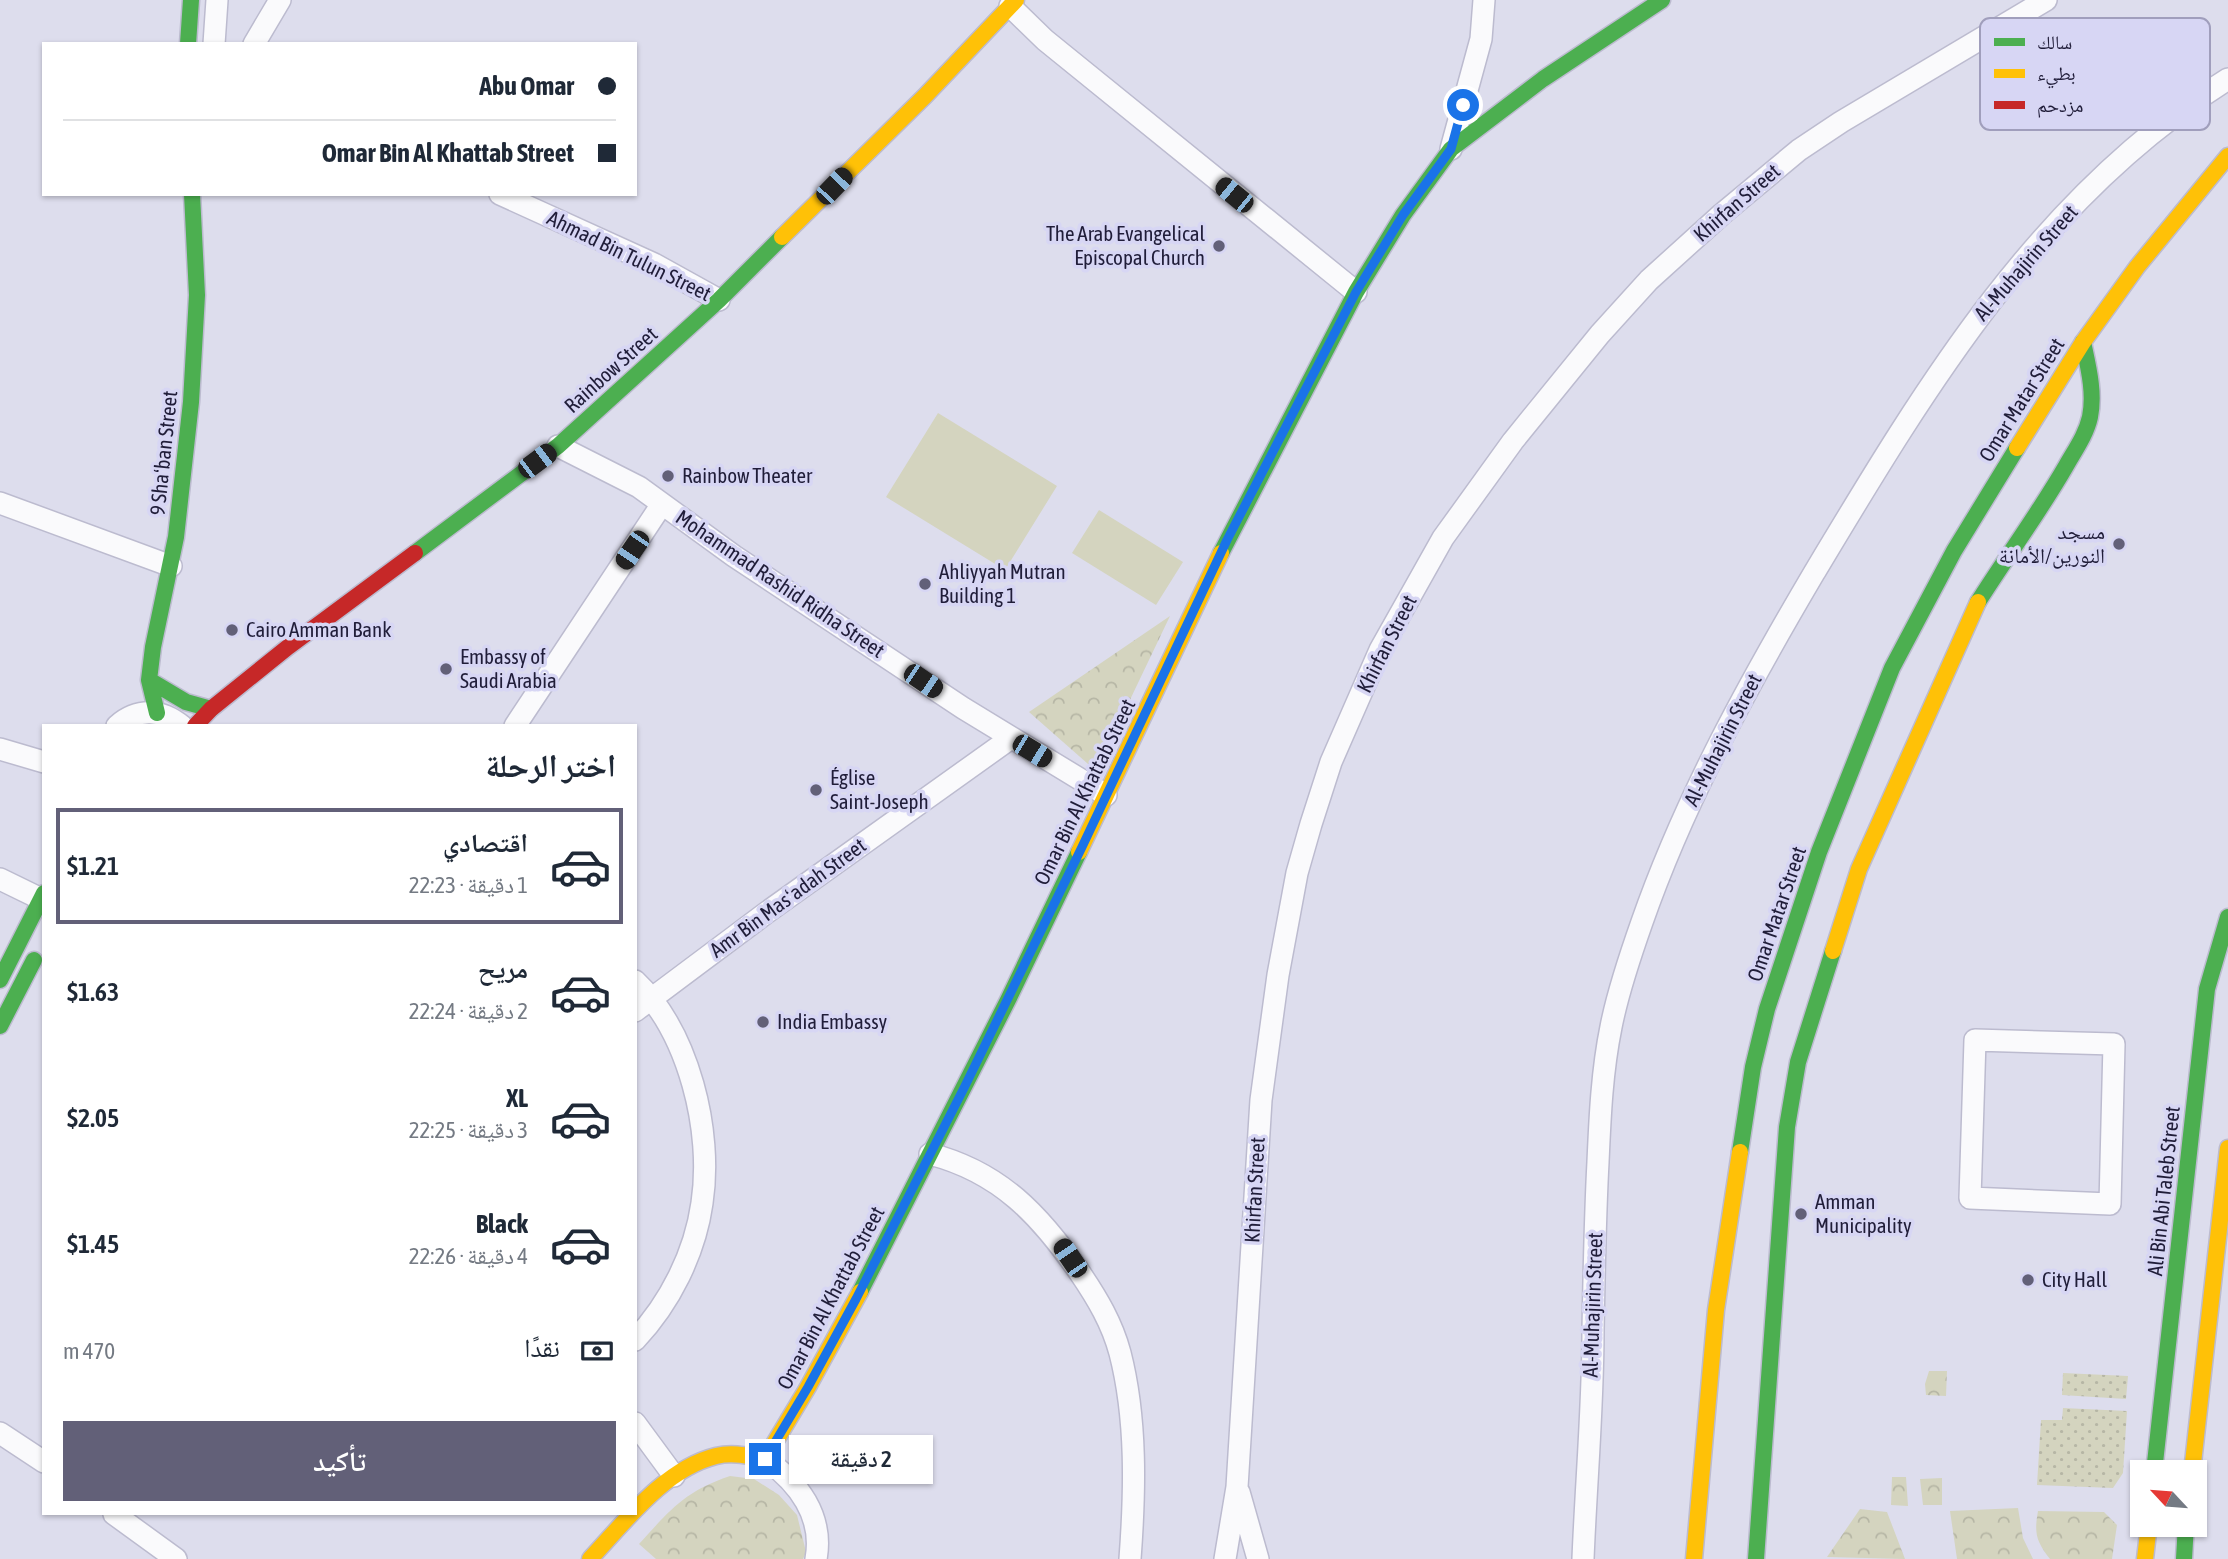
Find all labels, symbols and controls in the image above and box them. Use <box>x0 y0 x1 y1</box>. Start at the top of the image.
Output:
legend <box>1980 18 2210 130</box>
text: سالك <box>2037 31 2072 53</box>
text: بطيء <box>2037 62 2076 89</box>
text: Abu Omar <box>479 71 574 101</box>
route start <box>1447 89 1479 121</box>
text: مزدحم <box>2037 94 2083 118</box>
text: Omar Bin Al Khattab Street <box>322 138 574 168</box>
street label: Khirfan Street <box>1688 158 1784 246</box>
car <box>812 164 857 208</box>
car <box>1212 174 1257 216</box>
street label: Al-Muhajirin Street <box>1969 200 2082 325</box>
street label: Ahmad Bin Tulun Street <box>544 205 715 305</box>
place label: The Arab Evangelical Episcopal Church <box>1046 221 1205 269</box>
marker: The Arab Evangelical Episcopal Church <box>1211 238 1227 254</box>
street label: Rainbow Street <box>559 321 662 417</box>
street label: Omar Matar Street <box>1974 333 2069 466</box>
street label: 9 Shaʻban Street <box>145 389 181 516</box>
car <box>514 440 561 482</box>
place label: Rainbow Theater <box>682 463 813 487</box>
marker: Rainbow Theater <box>660 468 676 484</box>
street label: Mohammad Rashid Ridha Street <box>672 504 889 662</box>
place label: مسجد النورين/الأمانة <box>1999 519 2105 569</box>
car <box>612 527 653 573</box>
marker: مسجد النورين/الأمانة <box>2111 536 2127 552</box>
place label: Ahliyyah Mutran Building 1 <box>939 559 1066 607</box>
marker: Ahliyyah Mutran Building 1 <box>917 576 933 592</box>
street label: Khirfan Street <box>1351 591 1421 696</box>
place label: Cairo Amman Bank <box>246 617 392 641</box>
marker: Cairo Amman Bank <box>224 622 240 638</box>
place label: Embassy of Saudi Arabia <box>460 644 557 692</box>
marker: Embassy of Saudi Arabia <box>438 661 454 677</box>
car <box>900 661 947 701</box>
street label: Al-Muhajirin Street <box>1678 669 1766 810</box>
street label: Omar Bin Al Khattab Street <box>1029 695 1140 888</box>
car <box>1009 731 1056 771</box>
text: اختر الرحلة <box>485 747 616 784</box>
place label: Église Saint-Joseph <box>830 765 929 813</box>
marker: Église Saint-Joseph <box>808 782 824 798</box>
text: اقتصادي <box>443 828 528 858</box>
street label: Amr Bin Masʻadah Street <box>705 833 870 962</box>
icon: car <box>549 835 612 898</box>
street label: Omar Matar Street <box>1742 843 1810 984</box>
text: $1.21 <box>67 851 119 881</box>
text: 1 دقيقة · 22:23 <box>409 872 528 898</box>
text: مريح <box>478 954 528 984</box>
icon: car <box>549 961 612 1024</box>
text: $1.63 <box>67 977 119 1007</box>
text: 2 دقيقة · 22:24 <box>409 998 528 1024</box>
place label: India Embassy <box>777 1009 888 1033</box>
marker: India Embassy <box>755 1014 771 1030</box>
text: XL <box>506 1083 528 1113</box>
icon: car <box>549 1087 612 1150</box>
text: $2.05 <box>67 1103 119 1133</box>
street label: Ali Bin Abi Taleb Street <box>2142 1105 2184 1277</box>
text: 3 دقيقة · 22:25 <box>409 1117 528 1143</box>
street label: Khirfan Street <box>1239 1136 1269 1244</box>
place label: Amman Municipality <box>1815 1189 1912 1237</box>
street label: Omar Bin Al Khattab Street <box>772 1202 889 1393</box>
marker: Amman Municipality <box>1793 1206 1809 1222</box>
text: Black <box>476 1209 528 1239</box>
icon: car <box>549 1213 612 1276</box>
text: $1.45 <box>67 1229 119 1259</box>
street label: Al-Muhajirin Street <box>1577 1232 1607 1378</box>
car <box>1050 1235 1091 1281</box>
text: 4 دقيقة · 22:26 <box>409 1243 528 1269</box>
place label: City Hall <box>2042 1267 2107 1291</box>
marker: City Hall <box>2020 1272 2036 1288</box>
icon: cash <box>578 1332 616 1370</box>
text: نقدًا <box>524 1333 560 1363</box>
text: 470 m <box>63 1338 115 1364</box>
button: تأكيد <box>63 1421 616 1501</box>
callout: 2 دقيقة <box>790 1434 933 1484</box>
route end <box>749 1443 781 1475</box>
text: 2 دقيقة <box>830 1446 892 1472</box>
north arrow <box>2130 1460 2207 1536</box>
map controls <box>2130 1460 2207 1537</box>

